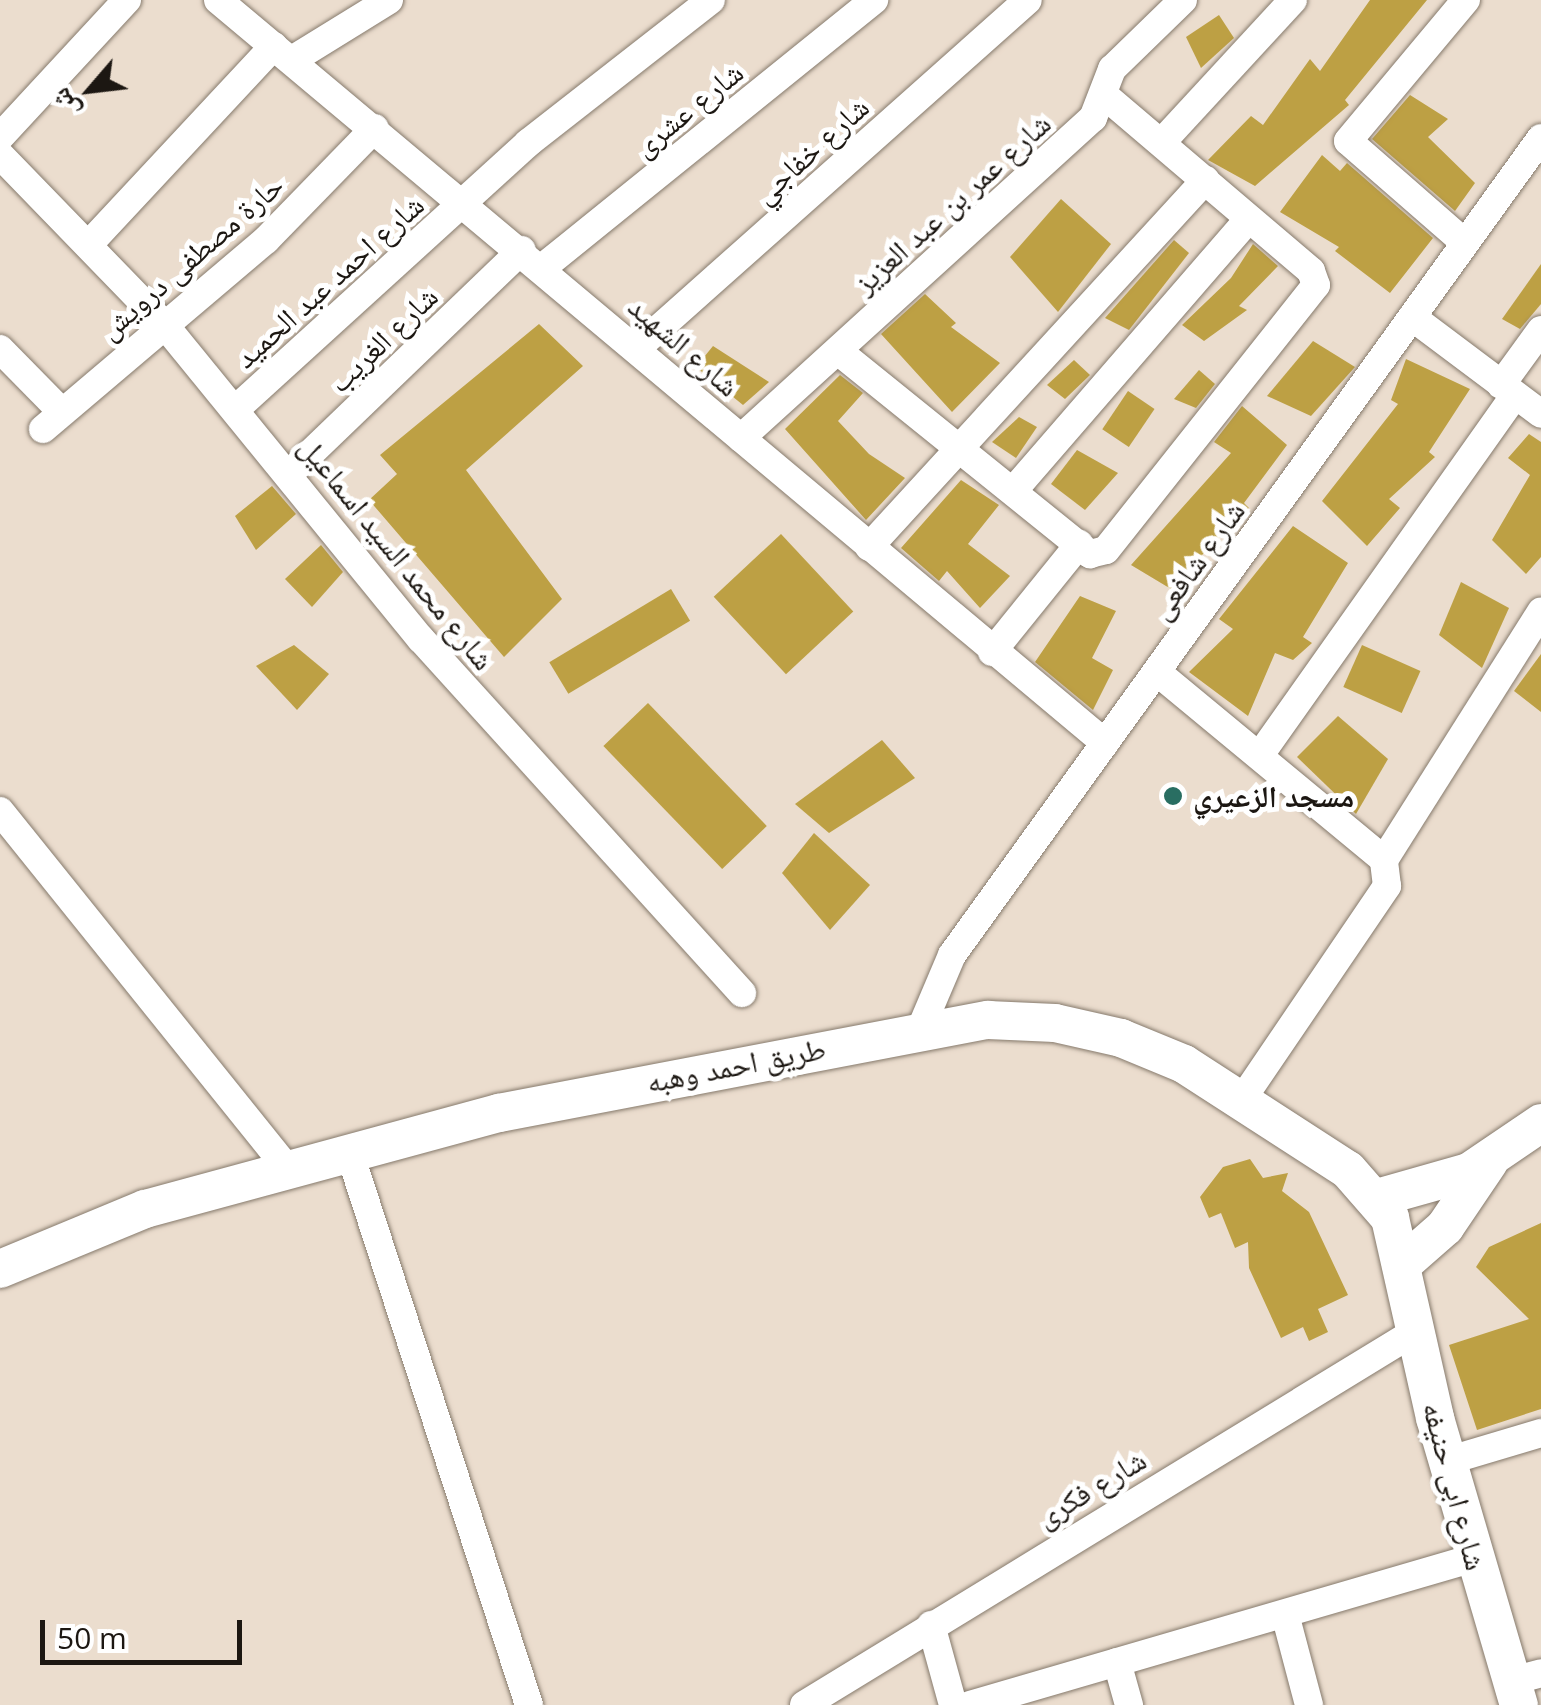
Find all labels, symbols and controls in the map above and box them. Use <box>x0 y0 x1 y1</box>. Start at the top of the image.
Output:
north arrow <box>40 40 140 140</box>
street label: شارع عشرى <box>626 54 750 164</box>
text: ش <box>40 82 87 126</box>
street label: شارع خفاجي <box>746 89 876 211</box>
street label: شارع عمر بن عبد العزيز <box>846 105 1058 301</box>
street label: حارة مصطفى درويش <box>91 167 291 347</box>
street label: شارع احمد عبد الحميد <box>227 187 431 375</box>
street label: شارع الغريب <box>321 278 445 400</box>
street label: شارع الشهيد <box>621 288 747 404</box>
street label: شارع محمد السيد اسماعيل <box>292 429 502 677</box>
street label: شارع شافعى <box>1142 494 1252 626</box>
place label: مسجد الزعيري <box>1193 778 1354 814</box>
marker: مسجد الزعيري <box>1162 785 1184 807</box>
street label: طريق احمد وهبه <box>643 1030 829 1100</box>
street label: شارع ابى حنيفه <box>1415 1398 1495 1574</box>
street label: شارع فكرى <box>1030 1441 1152 1535</box>
scale bar <box>45 1600 248 1662</box>
text: 50 m <box>57 1617 127 1658</box>

